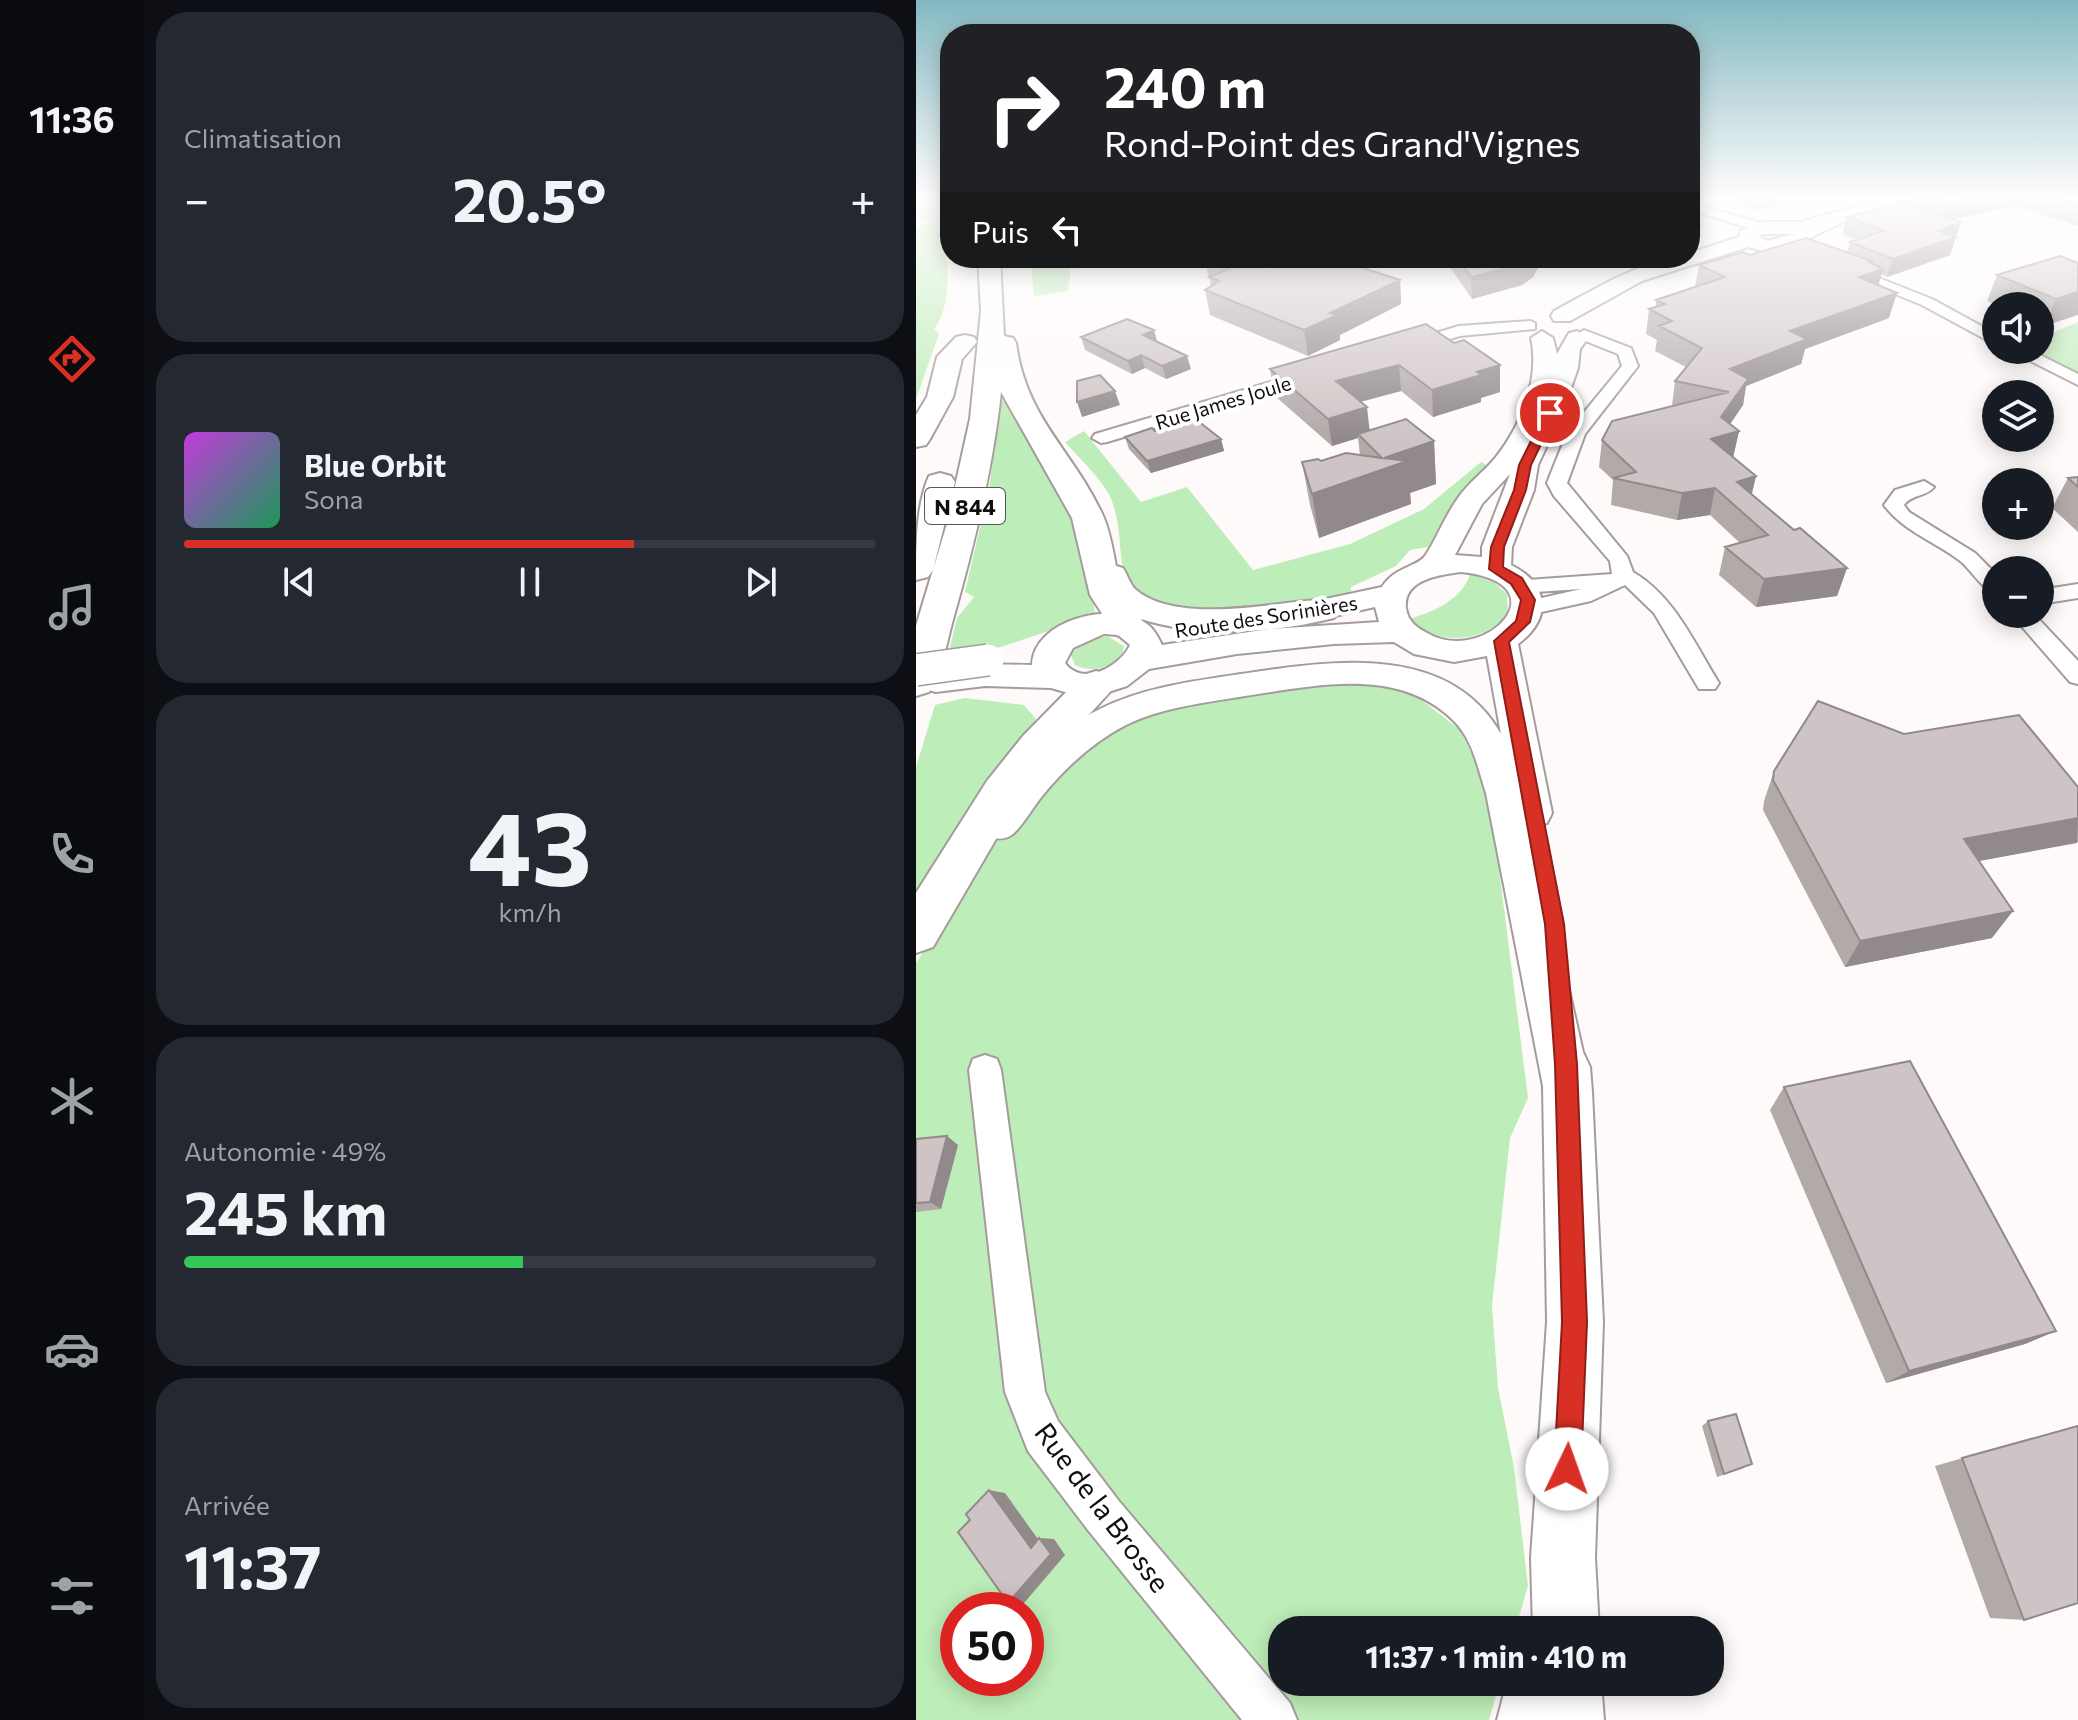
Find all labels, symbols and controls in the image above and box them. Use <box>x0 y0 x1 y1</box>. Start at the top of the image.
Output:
text: 240 m <box>1104 51 1266 120</box>
icon: right <box>972 56 1076 160</box>
text: 11:36 <box>29 96 115 140</box>
text: Rond-Point des Grand'Vignes <box>1104 120 1581 164</box>
text: Climatisation <box>184 122 342 153</box>
text: 20.5° <box>453 161 607 234</box>
text: − <box>184 171 209 225</box>
text: + <box>850 171 876 225</box>
icon: left <box>1045 208 1089 252</box>
text: Puis <box>972 212 1029 249</box>
map controls <box>1982 292 2054 628</box>
button: sound <box>1982 292 2054 364</box>
icon: directions <box>44 331 100 387</box>
street label: Rue James Joule <box>1152 370 1294 434</box>
pin <box>1516 379 1584 447</box>
button: layers <box>1982 380 2054 452</box>
icon: arrive <box>1528 391 1572 435</box>
text: Blue Orbit <box>304 446 446 483</box>
button: + <box>1982 468 2054 540</box>
text: Sona <box>304 483 363 514</box>
road number: N 844 <box>925 488 1005 524</box>
button: − <box>1982 556 2054 628</box>
icon: previous <box>277 560 321 604</box>
icon: pause <box>508 560 552 604</box>
icon: next <box>739 560 783 604</box>
icon: music <box>44 579 100 635</box>
street label: Route des Sorinières <box>1173 590 1359 642</box>
text: 43 <box>468 780 592 907</box>
icon: phone <box>44 826 100 882</box>
text: km/h <box>498 896 562 927</box>
icon: climate <box>44 1073 100 1129</box>
text: Autonomie · 49% <box>184 1135 386 1166</box>
text: 245 km <box>184 1174 387 1247</box>
icon: car <box>44 1321 100 1377</box>
street label: Rue de la Brosse <box>1028 1416 1178 1598</box>
position arrow <box>1525 1427 1609 1511</box>
text: Arrivée <box>184 1489 270 1520</box>
text: 11:37 <box>184 1528 322 1601</box>
icon: filters <box>44 1568 100 1624</box>
speed limit sign: 50 <box>940 1592 1044 1696</box>
text: 11:37 · 1 min · 410 m <box>1365 1637 1627 1674</box>

